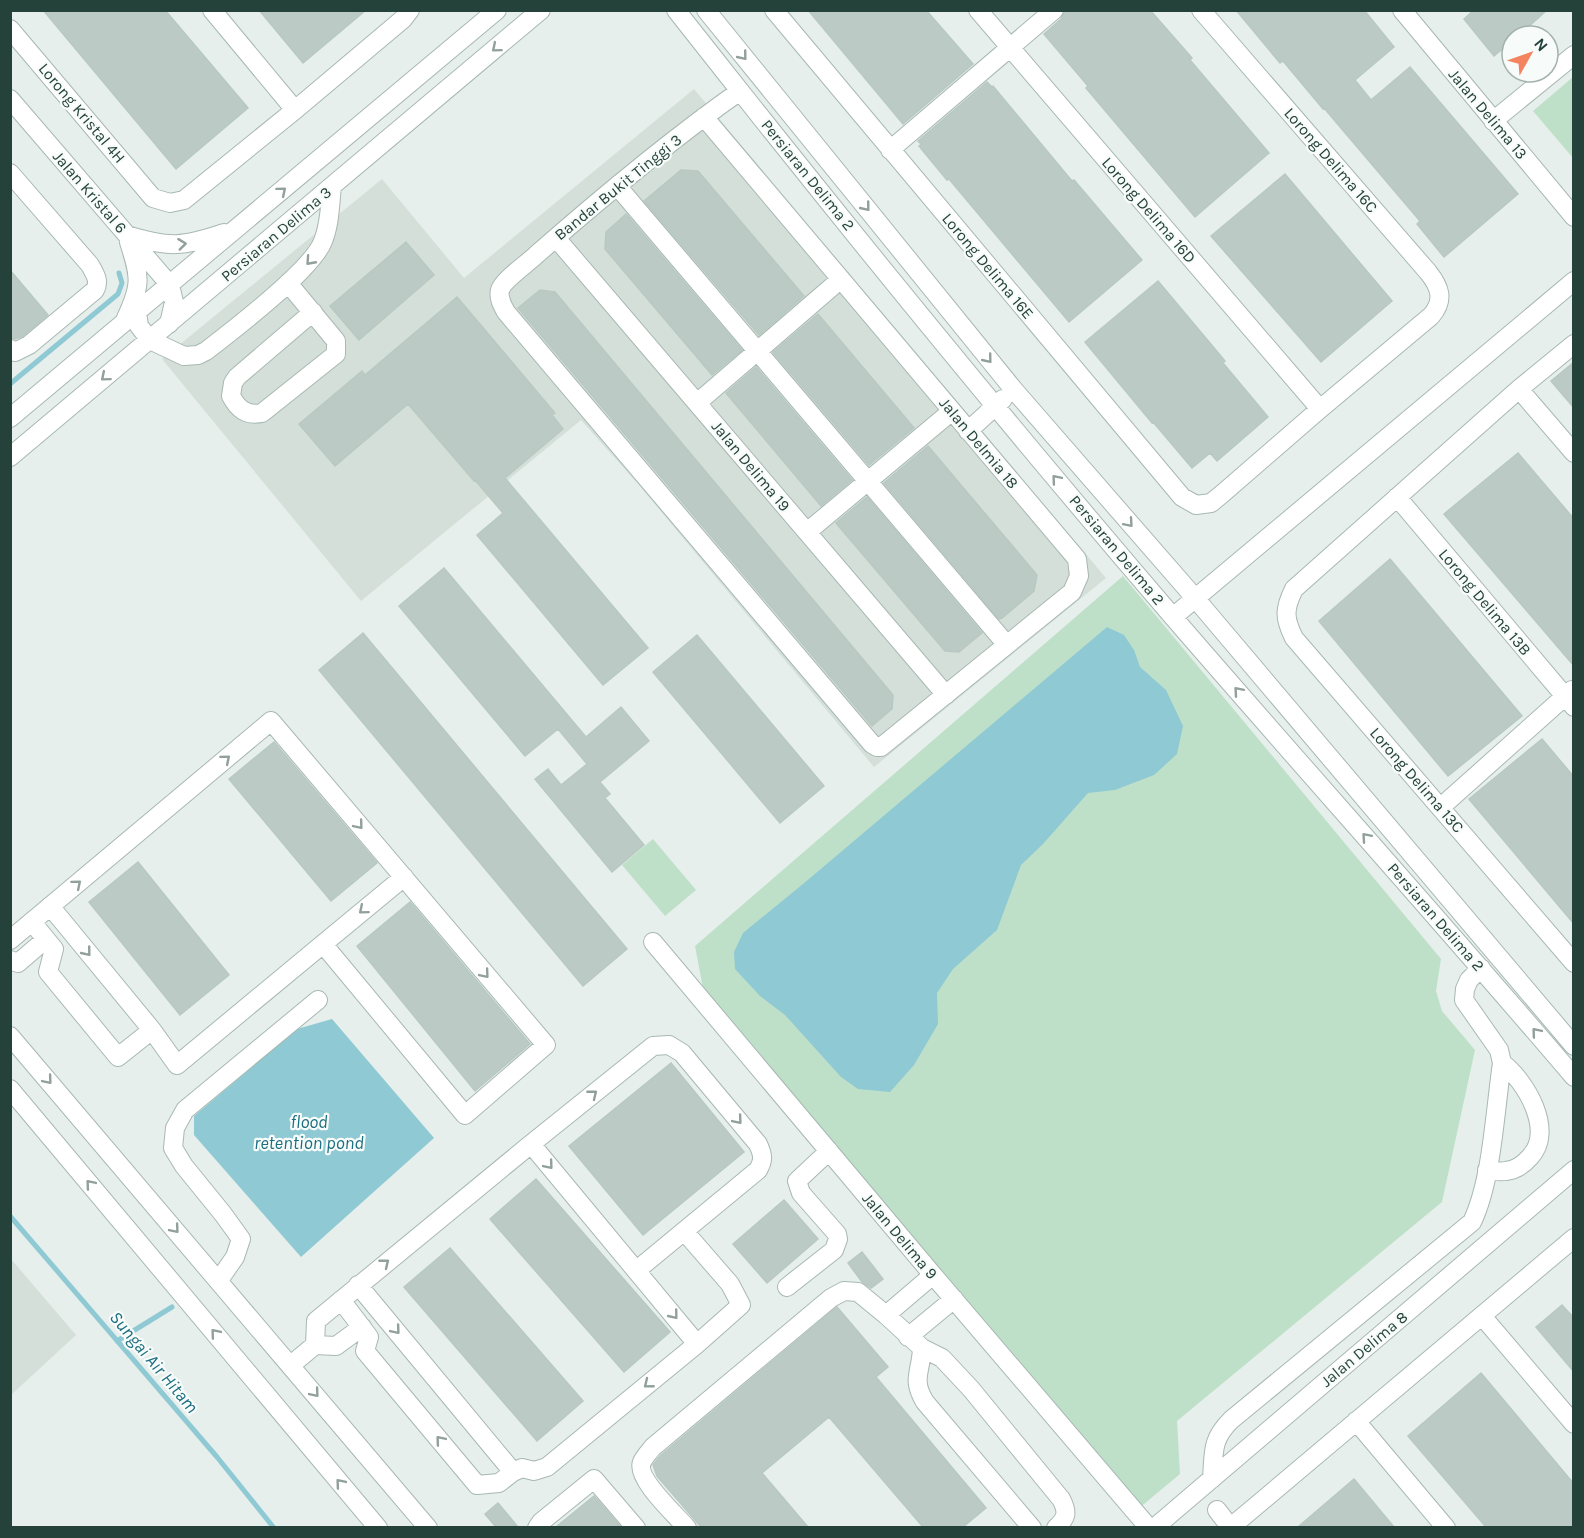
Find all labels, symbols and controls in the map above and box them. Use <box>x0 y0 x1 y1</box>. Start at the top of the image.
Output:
north arrow <box>1500 24 1560 84</box>
text: N <box>1530 34 1552 55</box>
one-way arrow <box>492 41 503 52</box>
one-way arrow <box>736 49 747 60</box>
street label: Lorong Kristal 4H <box>35 59 129 167</box>
street label: Jalan Delima 13 <box>1445 65 1531 163</box>
street label: Lorong Delima 16C <box>1280 104 1382 217</box>
street label: Persiaran Delima 2 <box>757 115 859 235</box>
street label: Bandar Bukit Tinggi 3 <box>551 130 685 244</box>
street label: Jalan Kristal 6 <box>49 147 131 237</box>
street label: Lorong Delima 16D <box>1098 153 1200 267</box>
street label: Persiaran Delima 3 <box>217 182 335 286</box>
one-way arrow <box>275 187 286 198</box>
one-way arrow <box>858 201 869 212</box>
street label: Lorong Delima 16E <box>938 209 1038 323</box>
one-way arrow <box>178 238 187 251</box>
one-way arrow <box>306 254 317 264</box>
one-way arrow <box>981 352 992 363</box>
one-way arrow <box>101 370 112 381</box>
street label: Jalan Delmia 18 <box>935 394 1023 492</box>
street label: Jalan Delima 19 <box>708 417 794 515</box>
one-way arrow <box>1052 475 1063 486</box>
street label: Persiaran Delima 2 <box>1065 491 1169 609</box>
one-way arrow <box>1122 516 1133 527</box>
street label: Lorong Delima 13B <box>1435 545 1535 659</box>
one-way arrow <box>1234 687 1245 698</box>
street label: Lorong Delima 13C <box>1366 723 1468 837</box>
one-way arrow <box>219 755 230 766</box>
one-way arrow <box>352 818 363 829</box>
one-way arrow <box>1363 833 1374 844</box>
street label: Persiaran Delima 2 <box>1384 859 1488 975</box>
one-way arrow <box>70 881 81 892</box>
one-way arrow <box>359 903 370 914</box>
one-way arrow <box>80 945 91 956</box>
one-way arrow <box>478 967 489 978</box>
one-way arrow <box>1532 1028 1543 1039</box>
one-way arrow <box>41 1073 52 1084</box>
one-way arrow <box>586 1091 597 1102</box>
water label: flood retention pond <box>254 1111 364 1154</box>
one-way arrow <box>730 1113 741 1124</box>
one-way arrow <box>542 1158 553 1169</box>
one-way arrow <box>86 1180 97 1191</box>
street label: Jalan Delima 9 <box>858 1189 942 1283</box>
one-way arrow <box>168 1222 179 1233</box>
one-way arrow <box>379 1259 390 1270</box>
water label: Sungai Air Hitam <box>105 1307 203 1417</box>
street label: Jalan Delima 8 <box>1317 1307 1411 1391</box>
one-way arrow <box>666 1308 677 1319</box>
one-way arrow <box>389 1323 400 1334</box>
one-way arrow <box>211 1329 222 1340</box>
one-way arrow <box>644 1377 655 1388</box>
one-way arrow <box>307 1386 318 1397</box>
one-way arrow <box>436 1436 447 1447</box>
one-way arrow <box>336 1479 347 1490</box>

